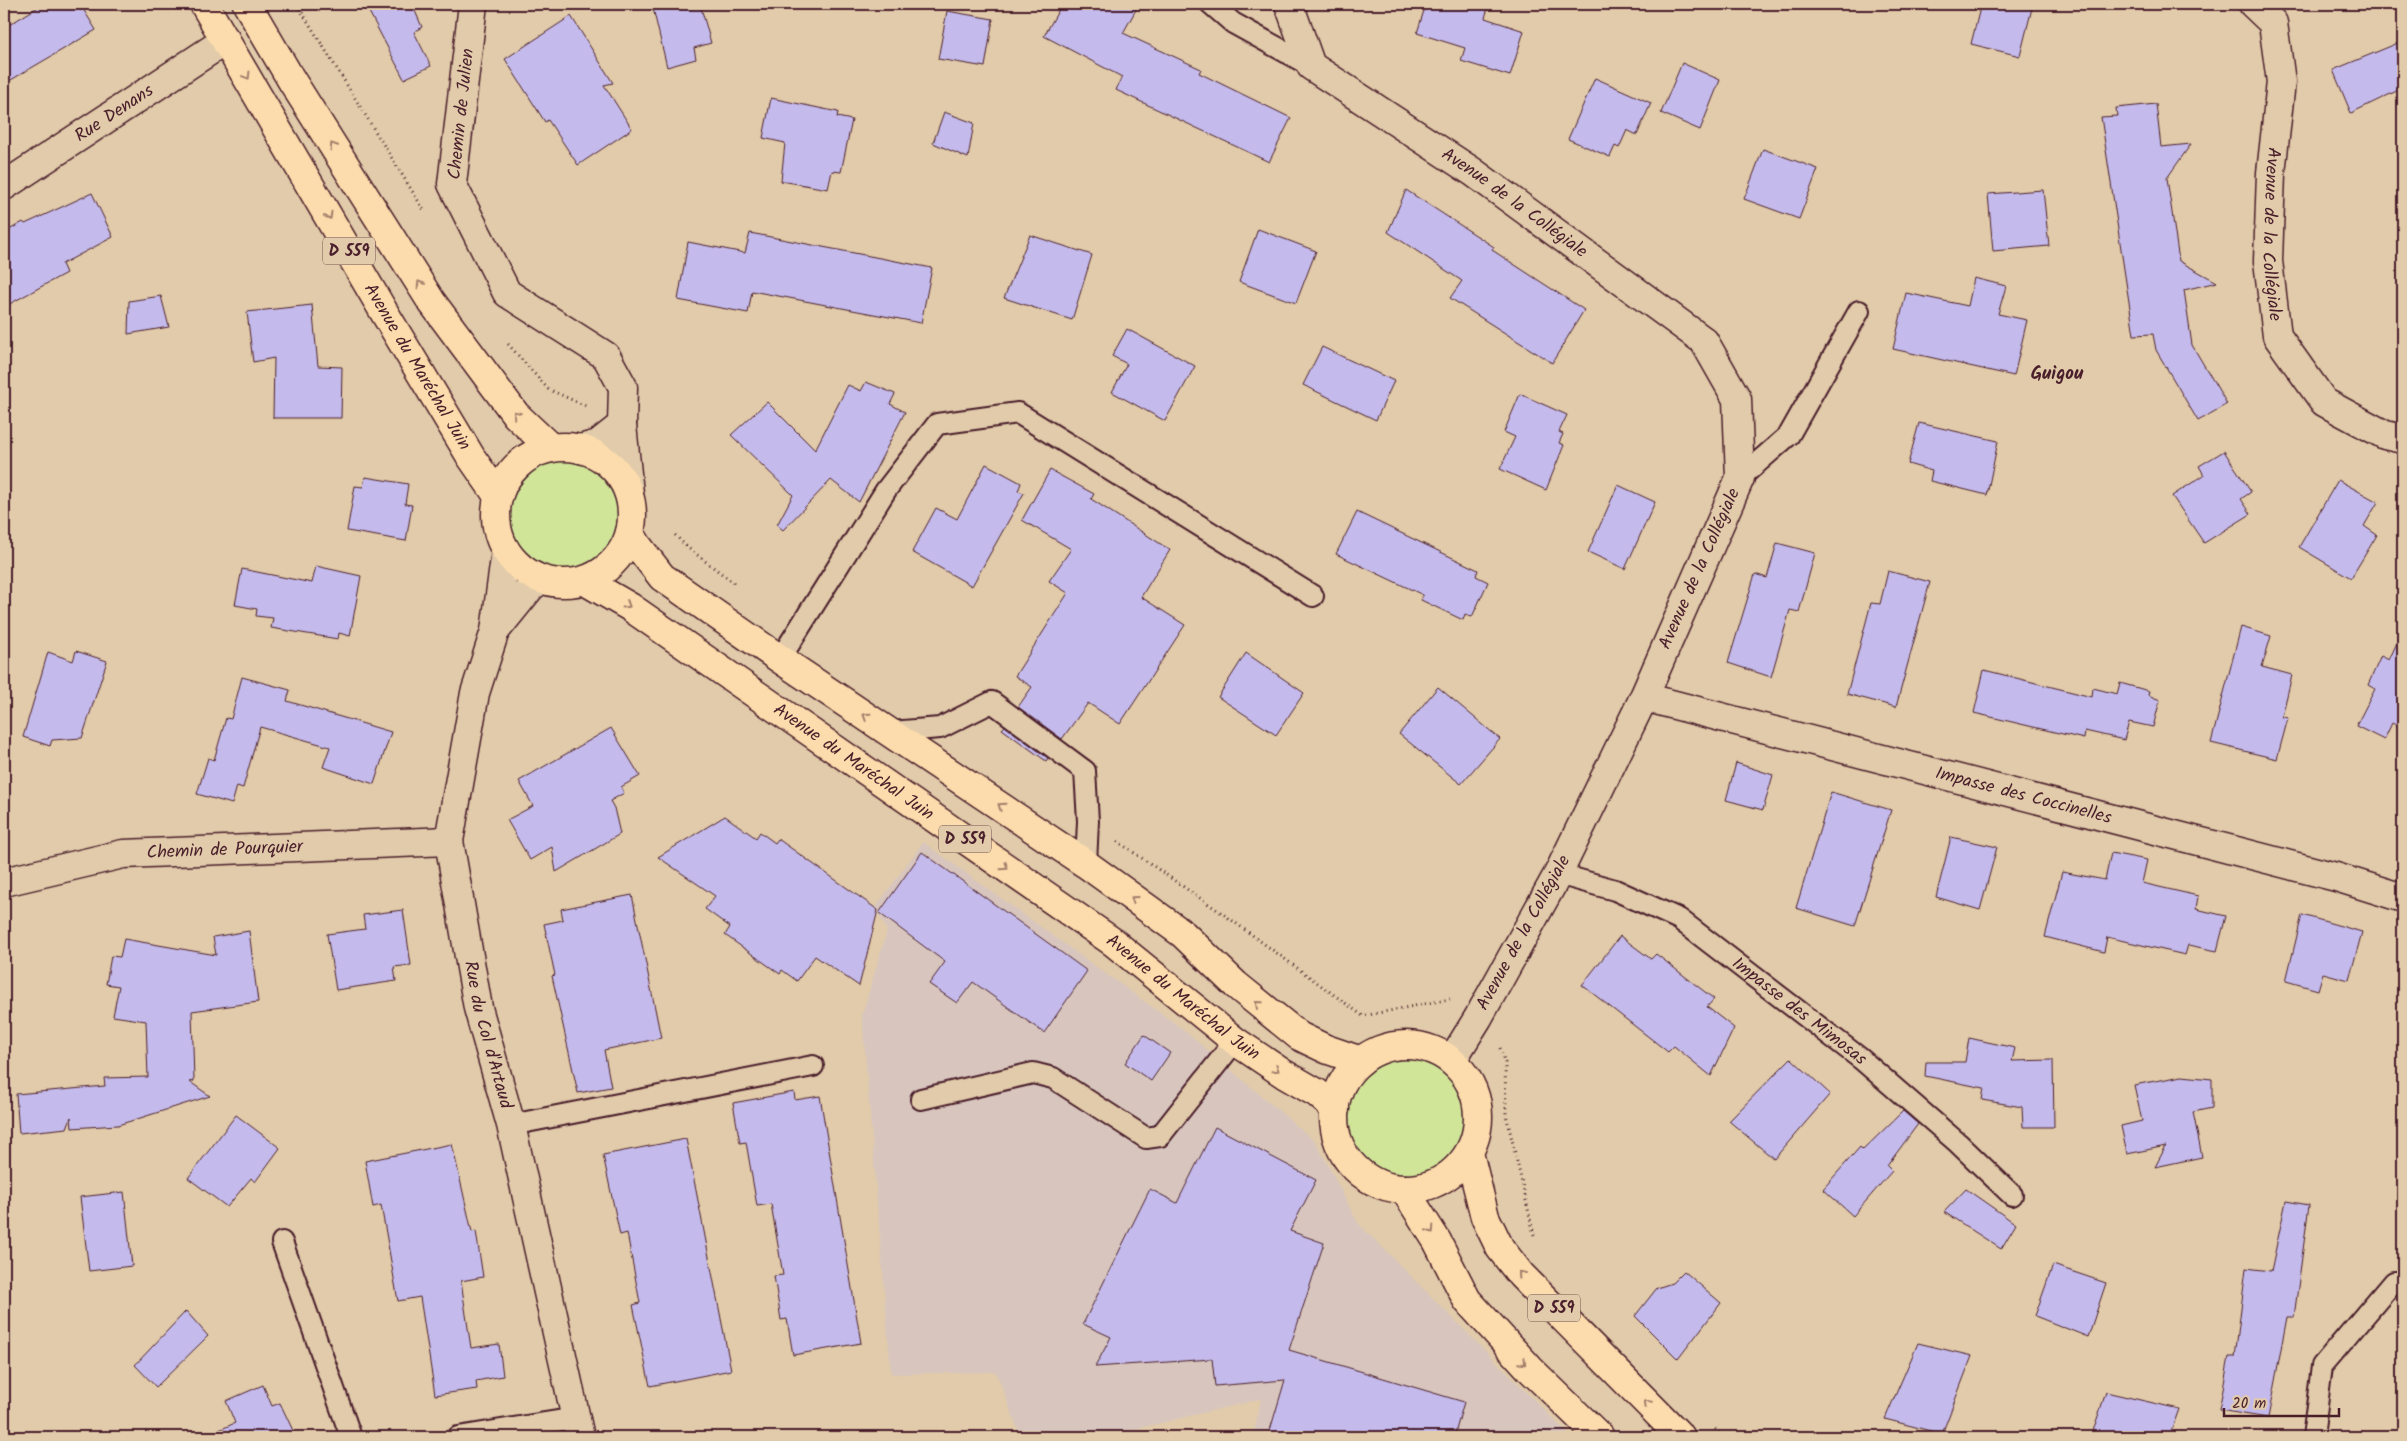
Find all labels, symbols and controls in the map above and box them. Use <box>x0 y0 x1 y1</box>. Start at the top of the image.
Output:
street label: Chemin de Julien <box>441 47 483 181</box>
one-way arrow <box>240 70 250 79</box>
street label: Rue Denans <box>69 77 160 150</box>
street label: Avenue de la Collégiale <box>1435 140 1594 266</box>
one-way arrow <box>330 143 339 152</box>
street label: Avenue de la Collégiale <box>2253 146 2290 323</box>
one-way arrow <box>322 211 332 220</box>
road number: D 559 <box>323 238 375 264</box>
street label: Avenue du Maréchal Juin <box>356 278 478 456</box>
one-way arrow <box>416 280 426 289</box>
district label: Guigou <box>2031 359 2084 389</box>
one-way arrow <box>514 411 522 420</box>
street label: Avenue de la Collégiale <box>1651 484 1749 654</box>
one-way arrow <box>622 599 631 609</box>
street label: Avenue du Maréchal Juin <box>767 696 940 828</box>
one-way arrow <box>862 713 871 722</box>
street label: Impasse des Coccinelles <box>1932 759 2115 833</box>
one-way arrow <box>997 803 1007 812</box>
road number: D 559 <box>939 826 991 852</box>
street label: Chemin de Pourquier <box>146 832 304 868</box>
street label: Avenue de la Collégiale <box>1469 850 1579 1016</box>
one-way arrow <box>1000 861 1009 870</box>
one-way arrow <box>1131 895 1140 905</box>
street label: Avenue du Maréchal Juin <box>1100 927 1266 1068</box>
street label: Impasse des Mimosas <box>1725 950 1874 1073</box>
street label: Rue du Col d'Artaud <box>456 959 520 1113</box>
one-way arrow <box>1255 1000 1264 1009</box>
one-way arrow <box>1270 1063 1280 1072</box>
one-way arrow <box>1424 1225 1434 1234</box>
one-way arrow <box>1518 1271 1527 1280</box>
road number: D 559 <box>1528 1295 1580 1322</box>
one-way arrow <box>1518 1356 1527 1365</box>
scale bar <box>2224 1386 2340 1418</box>
text: 20 m <box>2232 1392 2266 1416</box>
one-way arrow <box>1644 1399 1653 1408</box>

